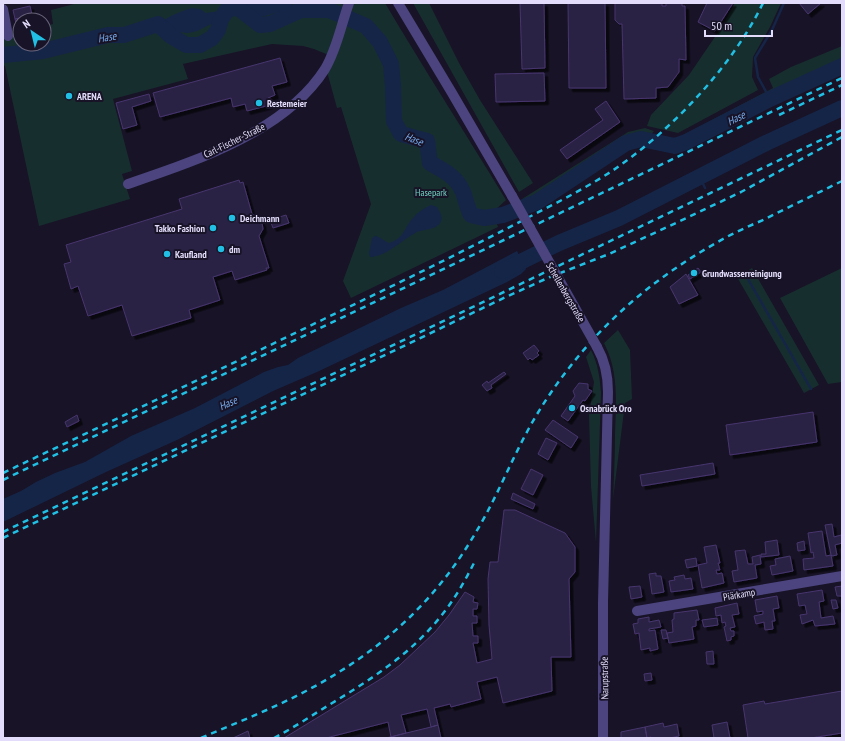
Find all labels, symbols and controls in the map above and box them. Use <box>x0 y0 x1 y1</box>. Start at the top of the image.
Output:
north arrow <box>12 12 52 52</box>
scale bar <box>705 12 772 38</box>
text: N <box>20 16 33 31</box>
text: 50 m <box>711 18 732 33</box>
water label: Hase <box>97 28 119 45</box>
place label: ARENA <box>76 90 103 103</box>
marker: ARENA <box>64 91 74 101</box>
place label: Restemeier <box>267 97 307 110</box>
marker: Restemeier <box>254 98 264 108</box>
water label: Hase <box>725 107 749 128</box>
street label: Carl-Fischer-Straße <box>201 120 267 161</box>
water label: Hase <box>403 129 426 149</box>
park label: Hasepark <box>415 186 447 199</box>
place label: Deichmann <box>240 212 280 225</box>
marker: Deichmann <box>227 213 237 223</box>
place label: Takko Fashion <box>155 222 206 235</box>
marker: Takko Fashion <box>208 223 218 233</box>
place label: dm <box>229 243 240 256</box>
marker: dm <box>216 244 226 254</box>
place label: Kaufland <box>175 248 207 261</box>
marker: Kaufland <box>162 249 172 259</box>
street label: Schellenbergstraße <box>543 260 588 324</box>
place label: Grundwasserreinigung <box>702 267 782 280</box>
marker: Grundwasserreinigung <box>689 268 699 278</box>
water label: Hase <box>217 392 241 413</box>
place label: Osnabrück Oro <box>580 402 632 415</box>
marker: Osnabrück Oro <box>567 403 577 413</box>
street label: Piärkamp <box>722 585 756 604</box>
street label: Narupstraße <box>598 657 611 699</box>

